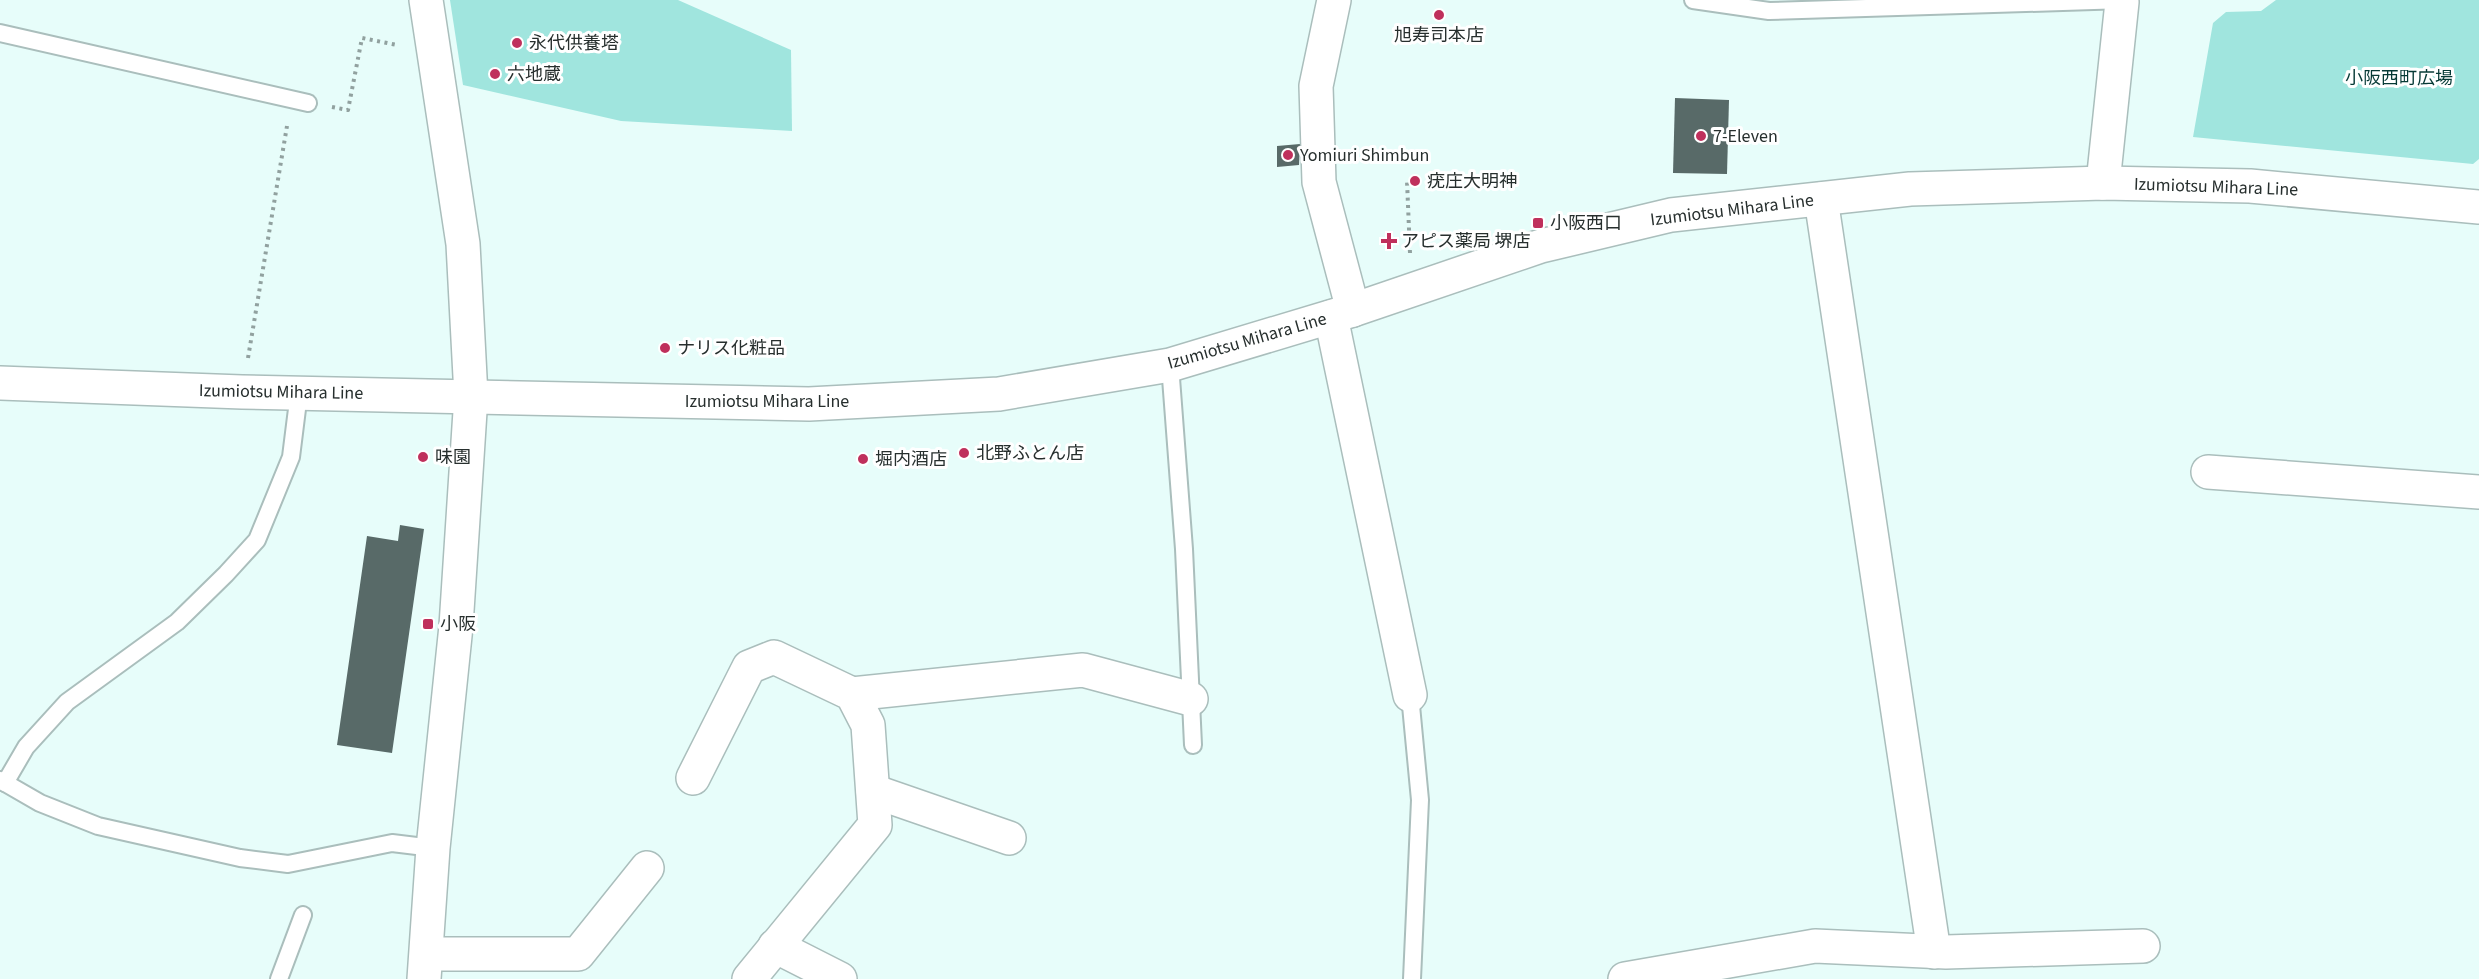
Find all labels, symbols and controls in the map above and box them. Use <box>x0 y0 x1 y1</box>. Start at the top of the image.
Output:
marker: 旭寿司本店 <box>1432 8 1446 22</box>
place label: 旭寿司本店 <box>1394 23 1484 48</box>
place label: 永代供養塔 <box>529 31 619 56</box>
marker: 永代供養塔 <box>510 36 524 50</box>
place label: 六地蔵 <box>507 62 561 87</box>
park label: 小阪西町広場 <box>2345 66 2453 91</box>
marker: 六地蔵 <box>488 67 502 81</box>
place label: 7-Eleven <box>1713 124 1778 149</box>
marker: 7-Eleven <box>1694 129 1708 143</box>
place label: Yomiuri Shimbun <box>1299 143 1429 168</box>
marker: Yomiuri Shimbun <box>1281 148 1295 162</box>
place label: 疣庄大明神 <box>1427 169 1517 194</box>
street label: Izumiotsu Mihara Line <box>2133 172 2299 202</box>
marker: 疣庄大明神 <box>1408 174 1422 188</box>
street label: Izumiotsu Mihara Line <box>1649 188 1815 232</box>
place label: 小阪西口 <box>1550 211 1622 236</box>
marker: 小阪西口 <box>1531 216 1545 230</box>
place label: アピス薬局 堺店 <box>1401 229 1531 254</box>
marker: アピス薬局 堺店 <box>1382 234 1396 248</box>
street label: Izumiotsu Mihara Line <box>1165 306 1330 376</box>
place label: ナリス化粧品 <box>677 336 785 361</box>
marker: ナリス化粧品 <box>658 341 672 355</box>
street label: Izumiotsu Mihara Line <box>199 378 363 406</box>
street label: Izumiotsu Mihara Line <box>685 389 849 414</box>
place label: 北野ふとん店 <box>976 441 1084 466</box>
place label: 味園 <box>435 445 471 470</box>
marker: 北野ふとん店 <box>957 446 971 460</box>
place label: 堀内酒店 <box>875 447 947 472</box>
marker: 味園 <box>416 450 430 464</box>
marker: 堀内酒店 <box>856 452 870 466</box>
place label: 小阪 <box>440 612 476 637</box>
marker: 小阪 <box>421 617 435 631</box>

